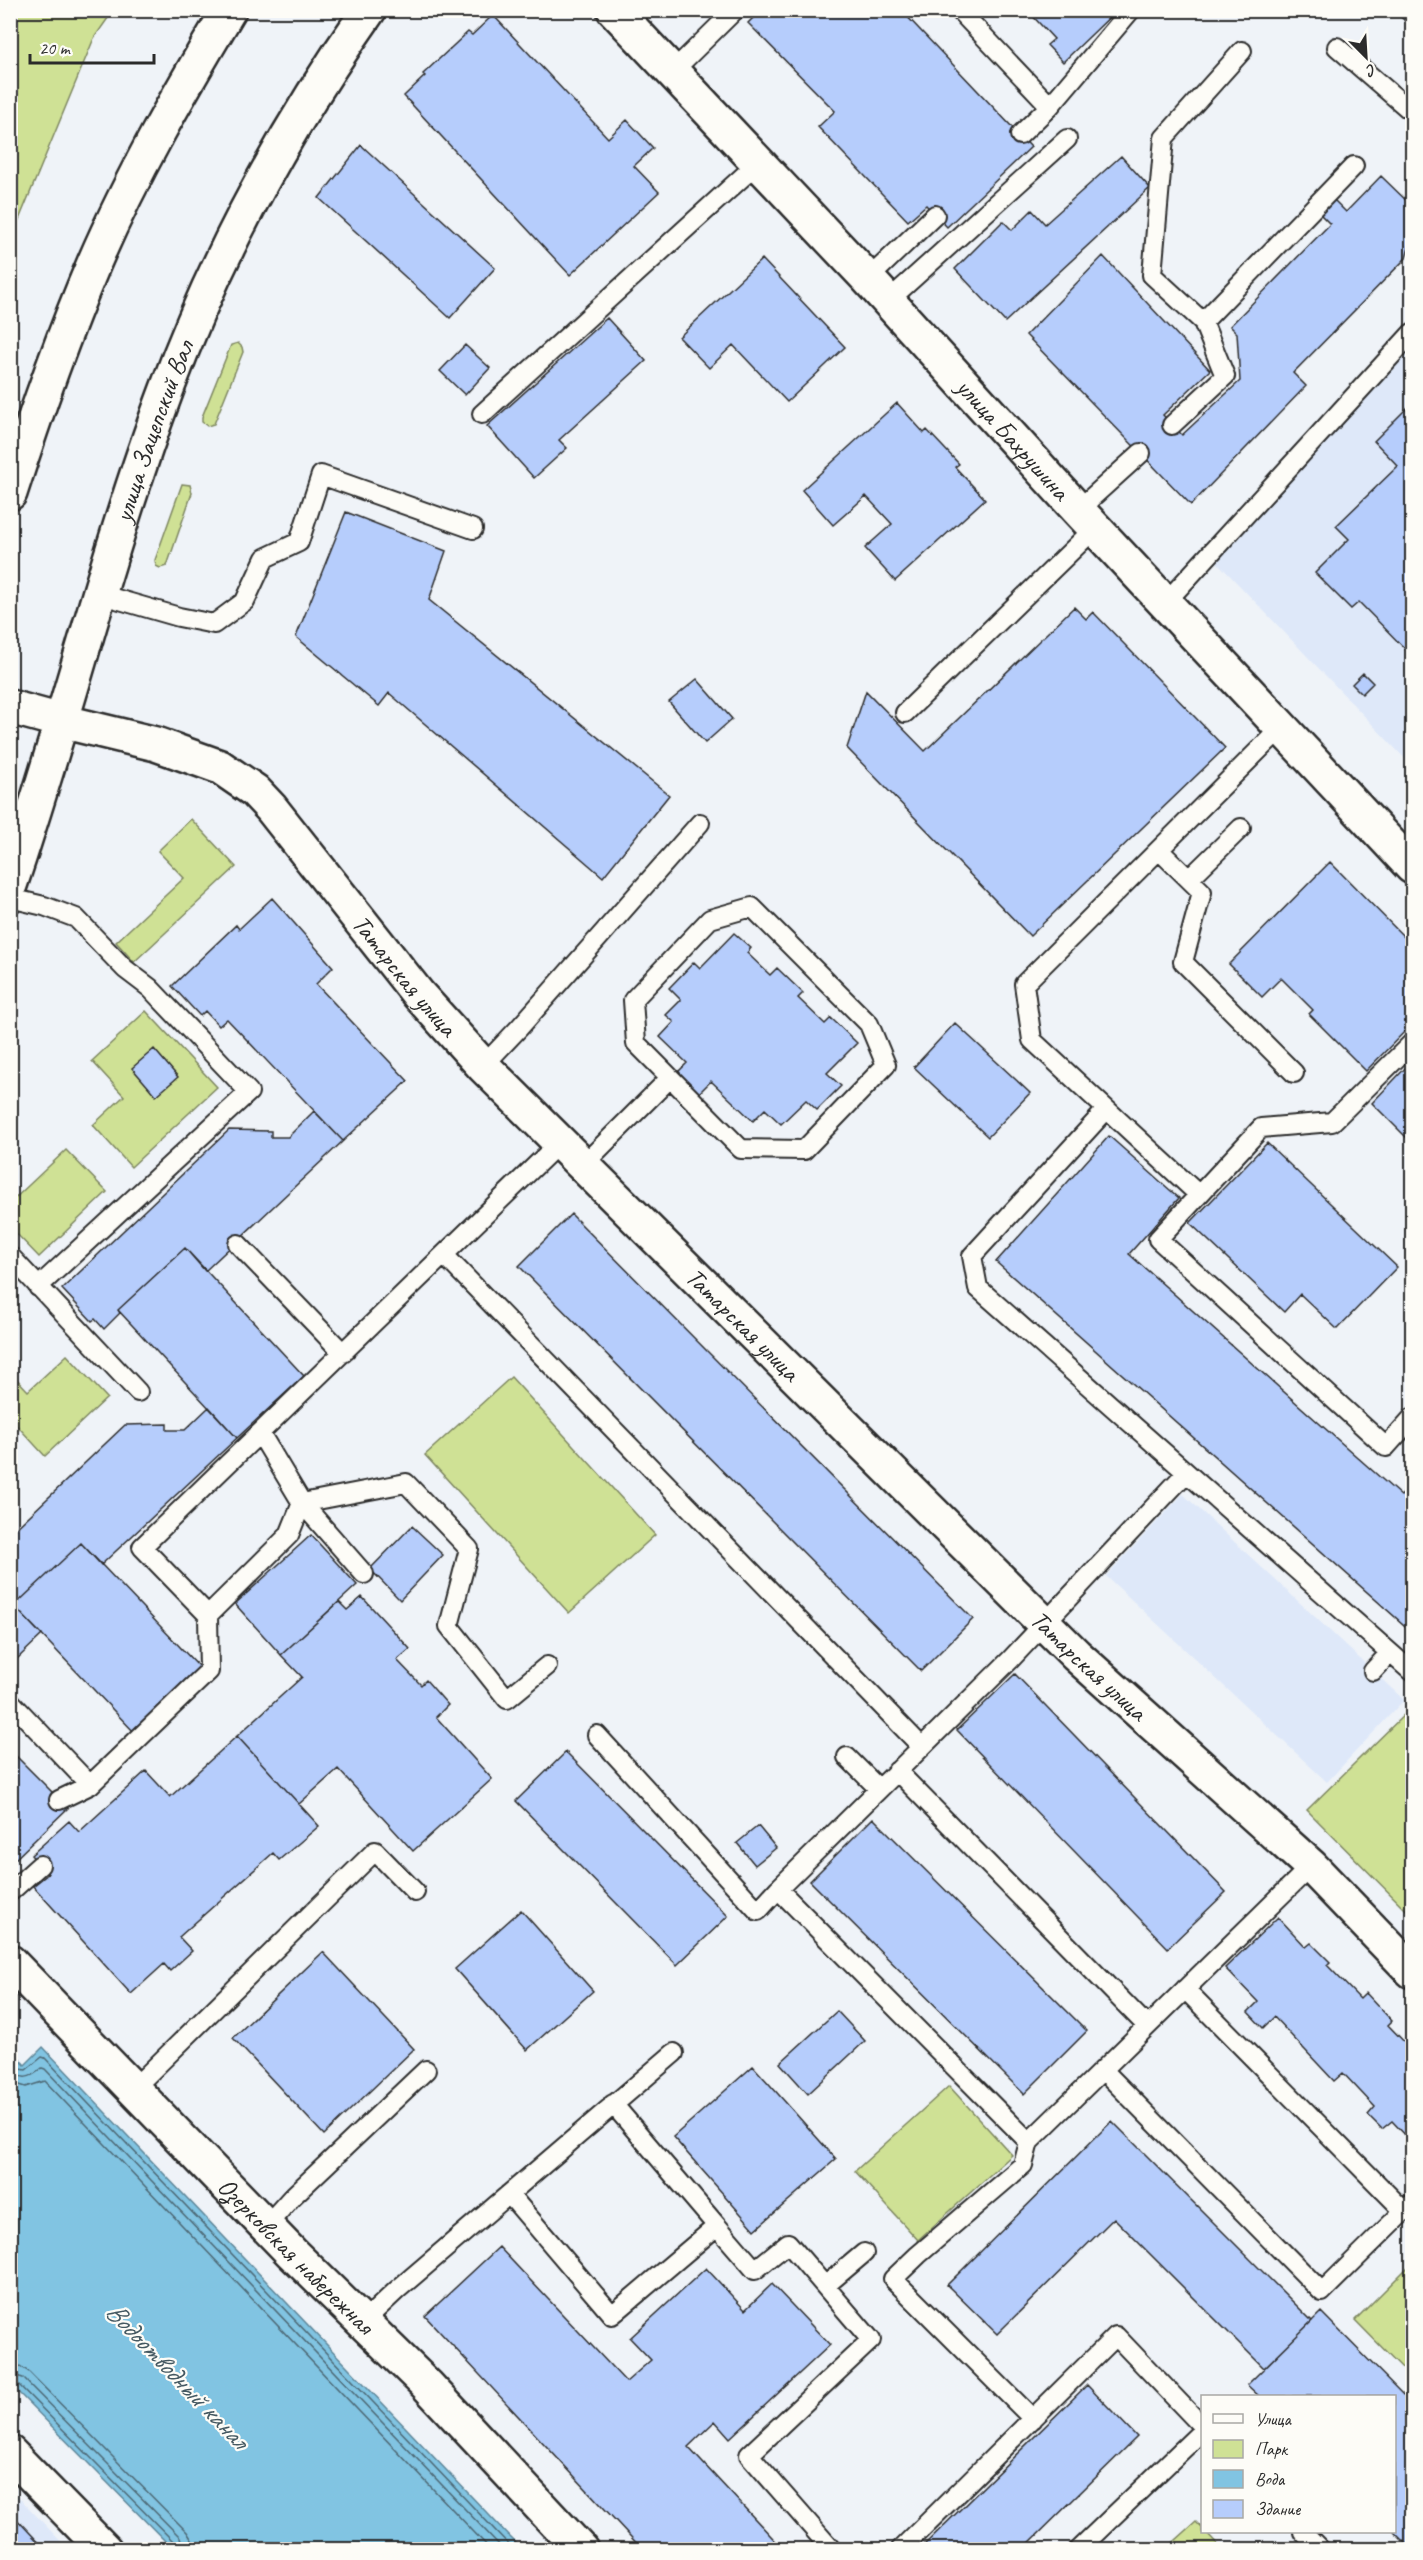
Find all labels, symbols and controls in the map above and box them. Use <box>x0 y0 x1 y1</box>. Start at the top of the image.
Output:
scale bar <box>30 27 154 65</box>
north arrow <box>1336 27 1396 87</box>
text: 20 m <box>39 37 72 59</box>
text: С <box>1362 59 1379 81</box>
street label: улица Зацепский Вал <box>106 334 202 528</box>
street label: улица Бахрушина <box>948 370 1078 508</box>
street label: Татарская улица <box>345 908 465 1045</box>
street label: Татарская улица <box>679 1261 808 1389</box>
street label: Татарская улица <box>1023 1603 1155 1729</box>
street label: Озерковская набережная <box>211 2170 383 2343</box>
water label: Водоотводный канал <box>99 2295 258 2458</box>
legend <box>1201 2395 1396 2533</box>
text: Улица <box>1255 2408 1292 2430</box>
text: Парк <box>1255 2438 1289 2460</box>
text: Вода <box>1255 2468 1286 2490</box>
text: Здание <box>1255 2498 1301 2520</box>

